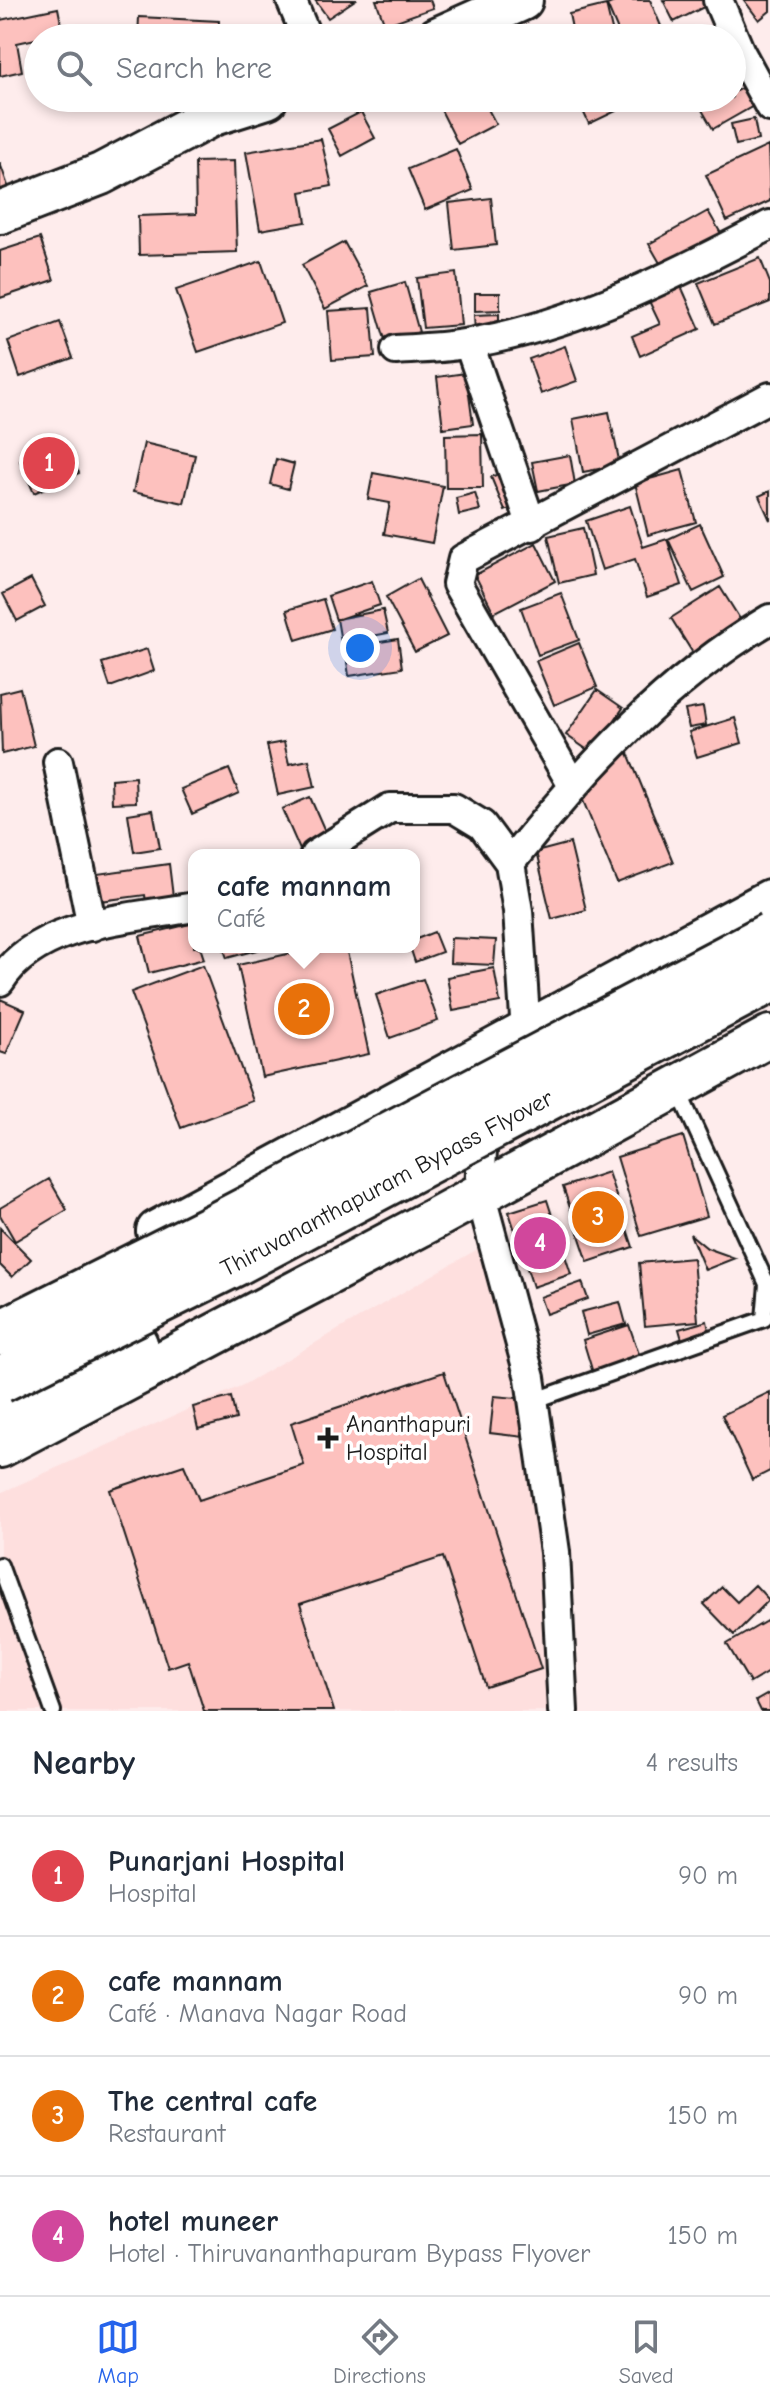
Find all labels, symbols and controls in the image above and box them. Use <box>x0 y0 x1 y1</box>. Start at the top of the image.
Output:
search box <box>24 24 746 112</box>
icon: search <box>52 46 96 90</box>
text: Search here <box>116 51 272 86</box>
pin: 1 <box>23 433 75 493</box>
your location <box>340 628 380 668</box>
popup <box>188 849 420 953</box>
text: cafe mannam <box>217 869 391 904</box>
text: Café <box>217 904 266 934</box>
pin: 2 <box>278 979 330 1039</box>
street label: Thiruvananthapuram Bypass Flyover <box>216 1083 558 1282</box>
pin: 3 <box>572 1187 624 1247</box>
pin: 4 <box>514 1213 566 1273</box>
place label: Ananthapuri Hospital <box>346 1410 471 1466</box>
marker: Ananthapuri Hospital <box>317 1427 339 1449</box>
text: Nearby <box>32 1743 135 1783</box>
text: 4 results <box>646 1748 738 1778</box>
text: Punarjani Hospital <box>108 1844 345 1879</box>
text: 1 <box>53 1861 63 1891</box>
text: 90 m <box>678 1861 738 1891</box>
text: Hospital <box>108 1879 197 1909</box>
text: cafe mannam <box>108 1964 283 1999</box>
text: 2 <box>52 1981 64 2011</box>
text: 90 m <box>678 1981 738 2011</box>
text: Café · Manava Nagar Road <box>108 1999 407 2029</box>
text: The central cafe <box>108 2084 317 2119</box>
text: 3 <box>52 2101 64 2131</box>
text: 150 m <box>668 2101 738 2131</box>
text: Restaurant <box>108 2119 225 2149</box>
text: hotel muneer <box>108 2204 278 2239</box>
text: 4 <box>52 2221 64 2251</box>
text: 150 m <box>668 2221 738 2251</box>
text: Hotel · Thiruvananthapuram Bypass Flyover <box>108 2239 590 2269</box>
tab: Map <box>96 2315 140 2389</box>
tab: Directions <box>333 2315 426 2389</box>
tab: Saved <box>619 2315 674 2389</box>

